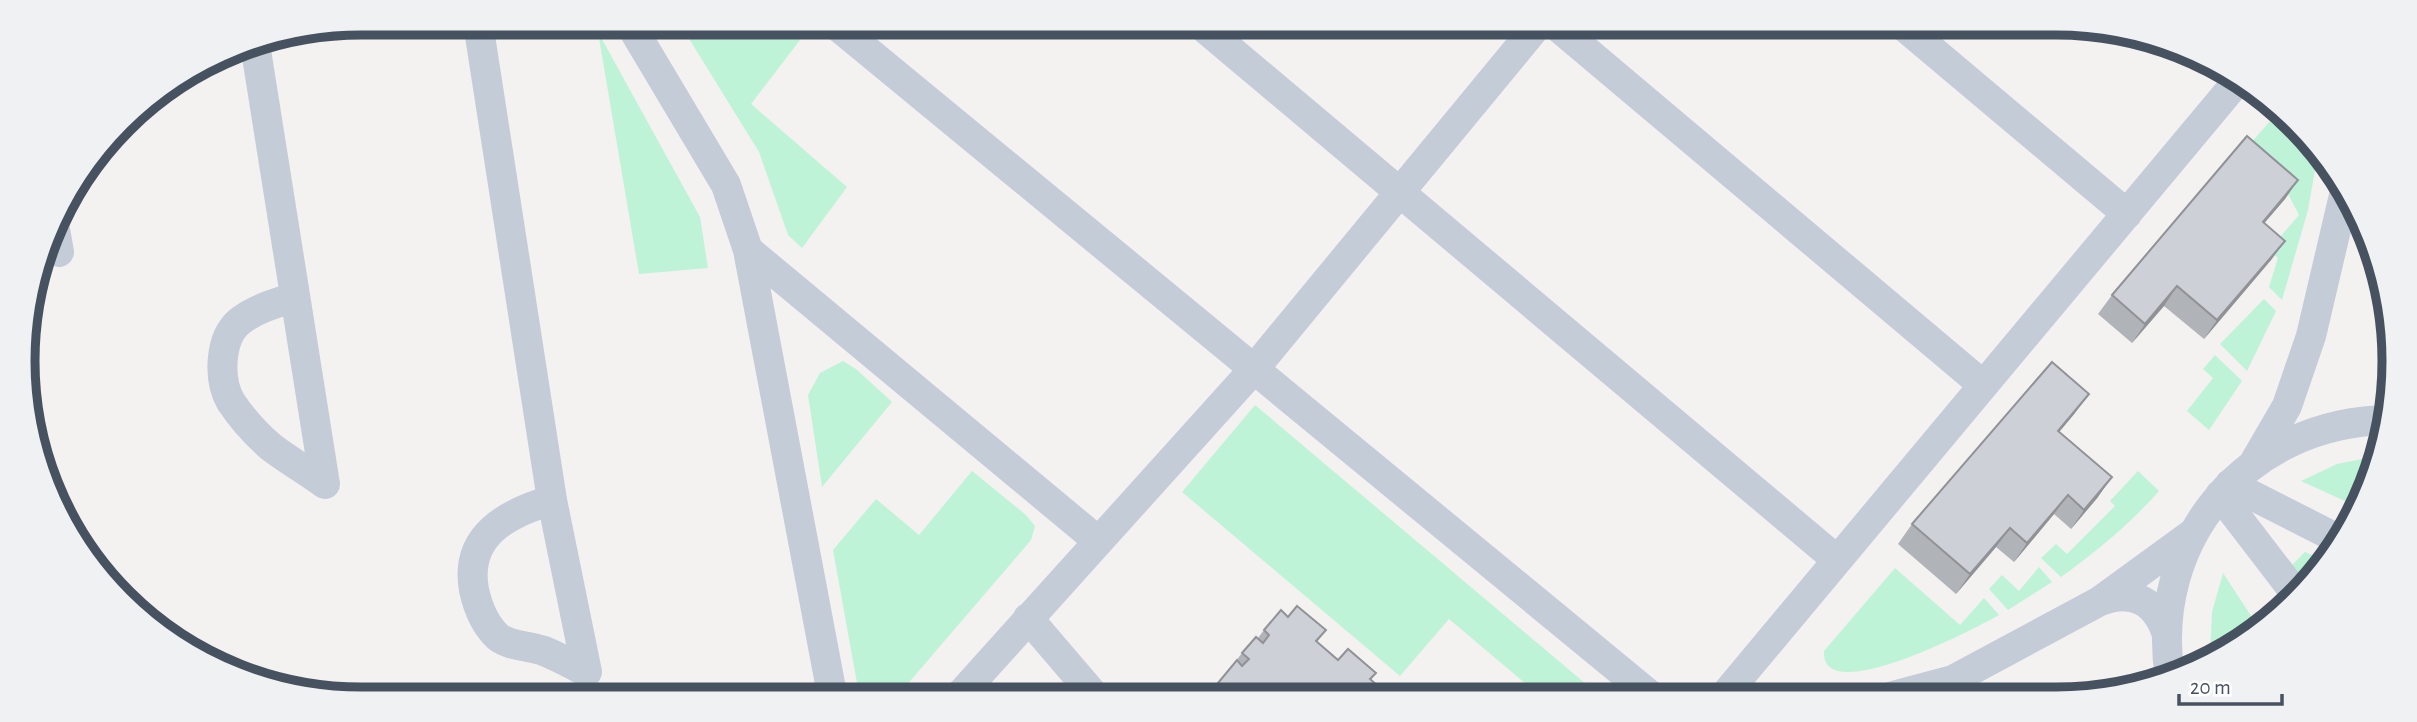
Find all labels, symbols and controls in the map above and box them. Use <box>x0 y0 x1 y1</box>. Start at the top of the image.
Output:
scale bar <box>2179 662 2282 706</box>
text: 20 m <box>2190 677 2231 698</box>

